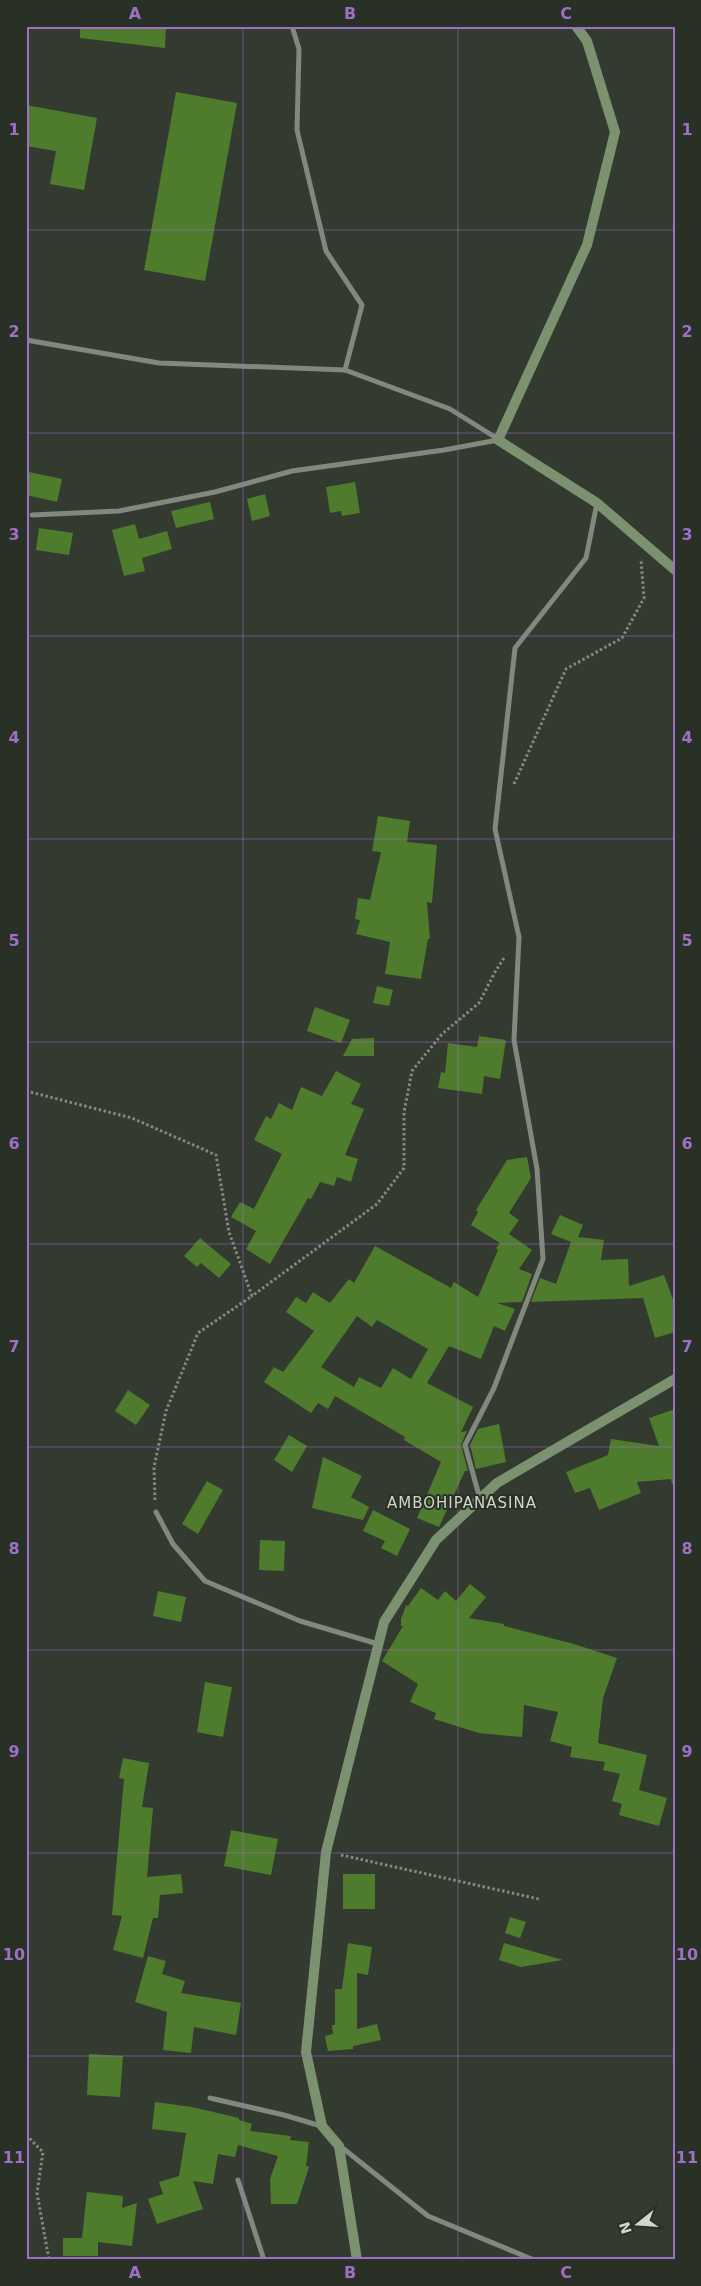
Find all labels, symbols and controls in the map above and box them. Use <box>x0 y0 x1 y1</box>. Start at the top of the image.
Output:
text: A <box>129 4 142 23</box>
text: B <box>344 4 356 23</box>
text: C <box>560 4 572 23</box>
text: 1 <box>8 120 20 139</box>
text: 1 <box>681 120 693 139</box>
text: 2 <box>8 322 20 341</box>
text: 2 <box>681 322 693 341</box>
text: 3 <box>8 525 20 544</box>
text: 3 <box>681 525 693 544</box>
text: 4 <box>8 728 20 747</box>
text: 4 <box>681 728 693 747</box>
text: 5 <box>8 931 20 950</box>
text: 5 <box>681 931 693 950</box>
text: 6 <box>8 1134 20 1153</box>
text: 6 <box>681 1134 693 1153</box>
text: 7 <box>8 1337 20 1356</box>
text: 7 <box>681 1337 693 1356</box>
district label: AMBOHIPANASINA <box>387 1494 537 1512</box>
text: 8 <box>8 1539 20 1558</box>
text: 8 <box>681 1539 693 1558</box>
text: 9 <box>8 1742 20 1761</box>
text: 9 <box>681 1742 693 1761</box>
text: 10 <box>3 1945 25 1964</box>
text: 10 <box>676 1945 698 1964</box>
text: 11 <box>3 2148 25 2167</box>
text: 11 <box>676 2148 698 2167</box>
north arrow <box>614 2198 664 2248</box>
text: N <box>616 2220 635 2236</box>
text: A <box>129 2263 142 2282</box>
text: B <box>344 2263 356 2282</box>
text: C <box>560 2263 572 2282</box>

